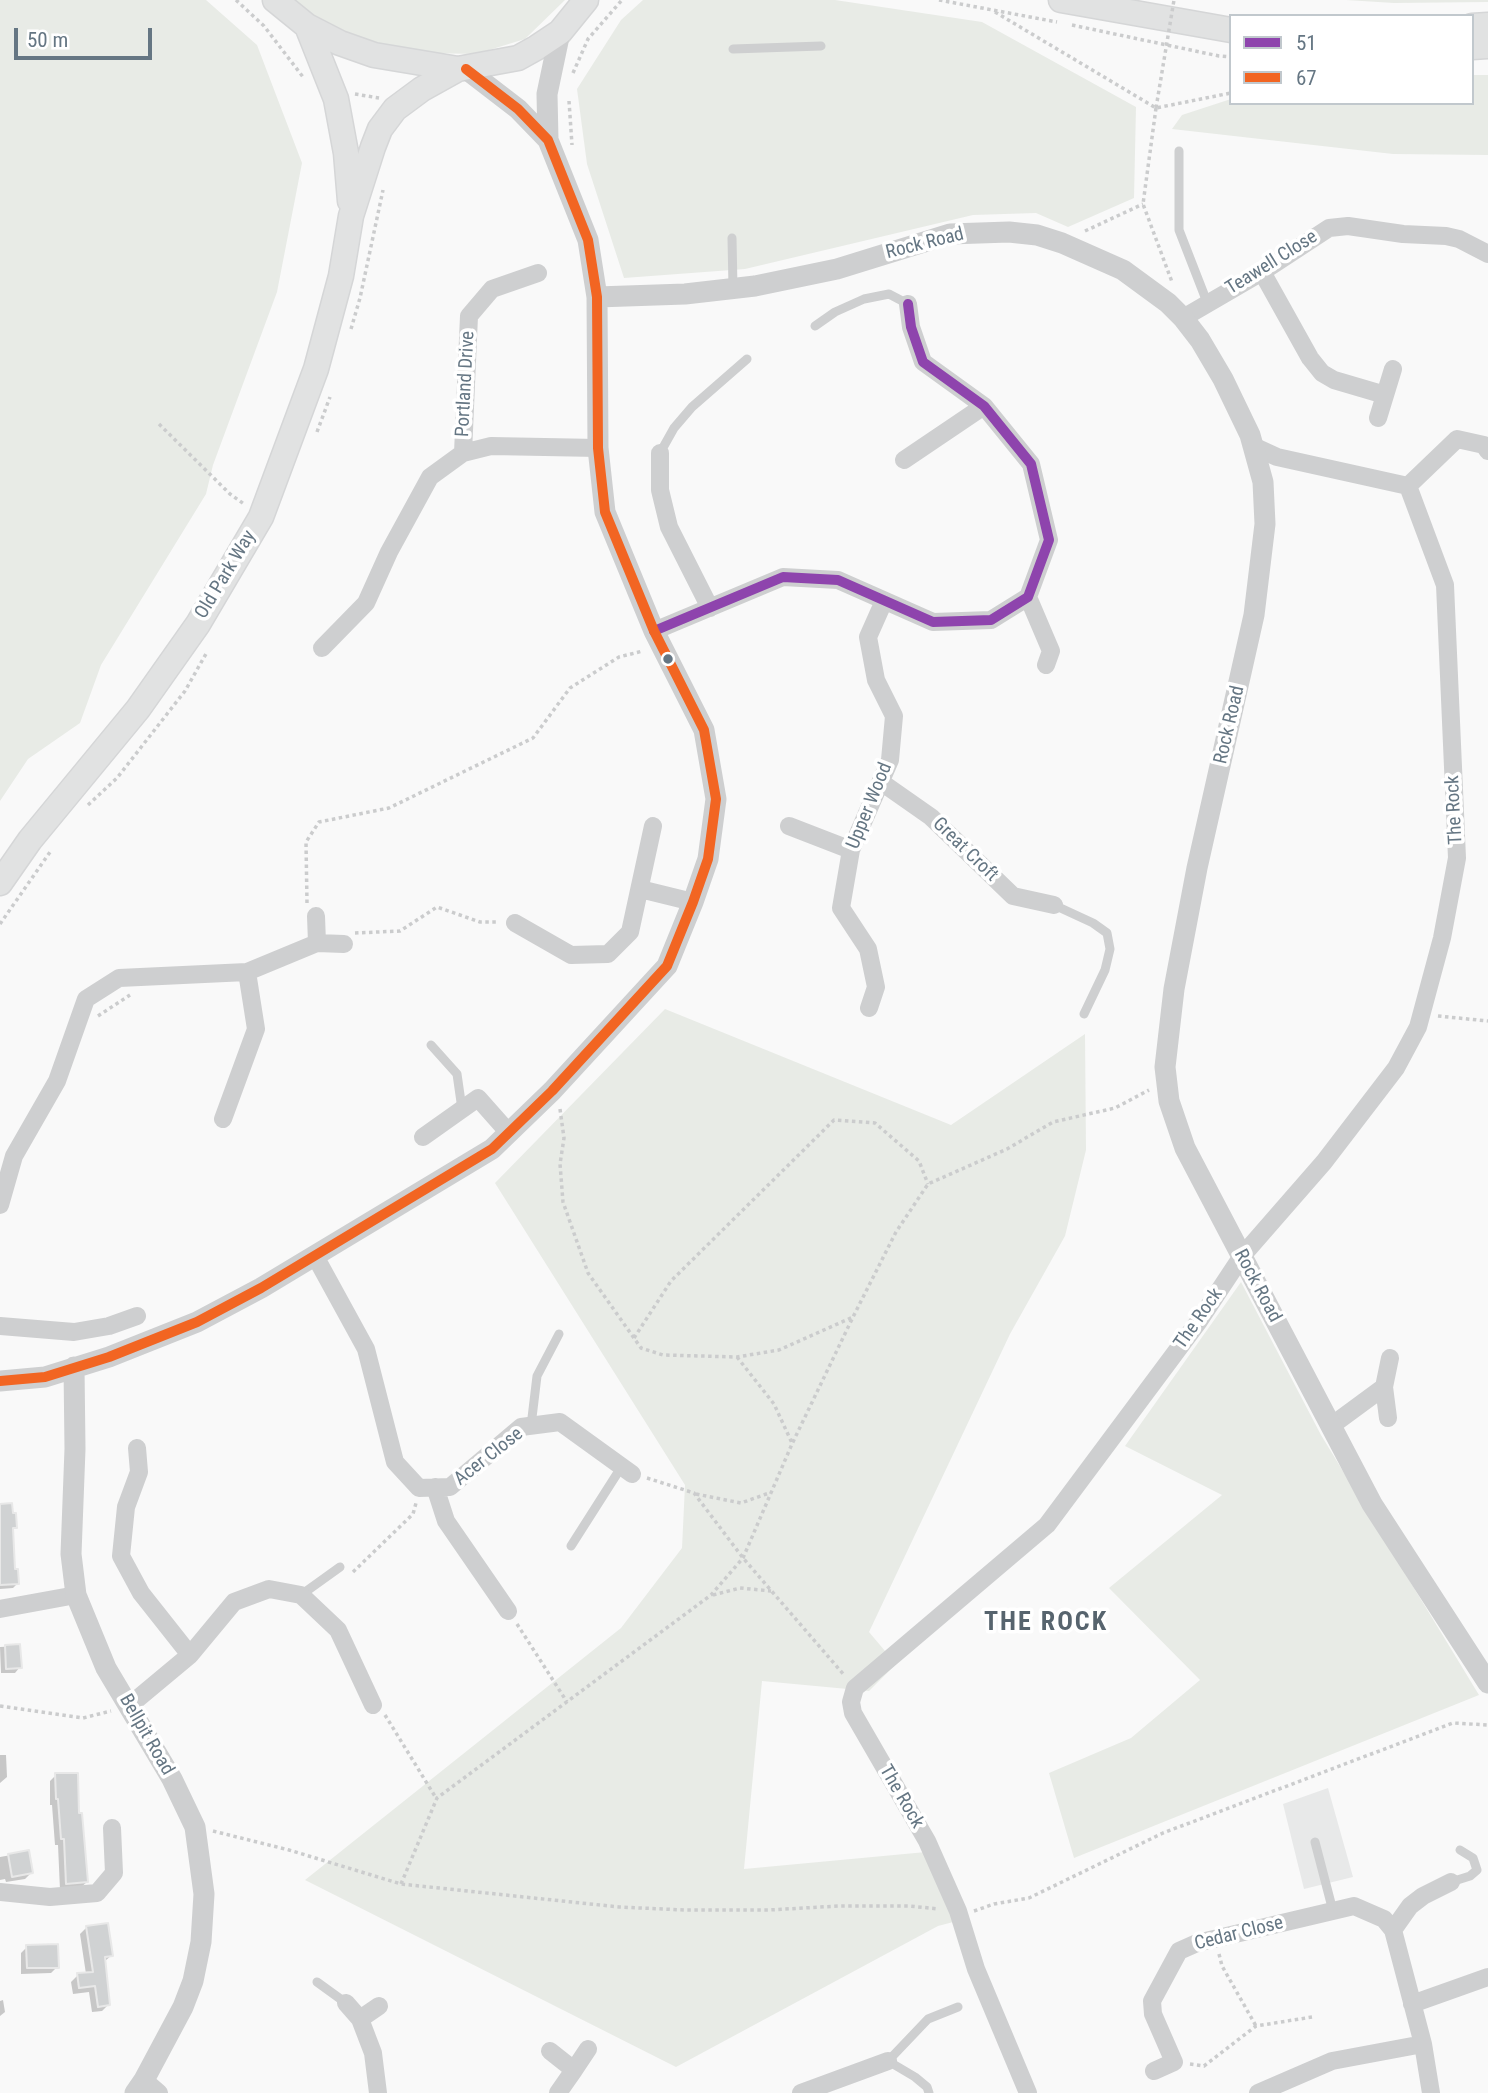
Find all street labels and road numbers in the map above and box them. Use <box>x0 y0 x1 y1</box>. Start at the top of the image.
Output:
street label: Rock Road <box>884 223 966 265</box>
street label: Teawell Close <box>1222 226 1322 300</box>
street label: Portland Drive <box>452 330 480 438</box>
street label: Old Park Way <box>191 527 261 623</box>
street label: Rock Road <box>1210 684 1250 766</box>
street label: Upper Wood <box>842 759 898 853</box>
street label: The Rock <box>1442 775 1468 845</box>
street label: Great Croft <box>927 813 1003 887</box>
street label: Rock Road <box>1228 1246 1286 1326</box>
street label: The Rock <box>1170 1284 1228 1354</box>
street label: Acer Close <box>450 1423 528 1491</box>
street label: Bellpit Road <box>114 1690 178 1780</box>
street label: The Rock <box>874 1761 928 1833</box>
street label: Cedar Close <box>1192 1912 1286 1956</box>

